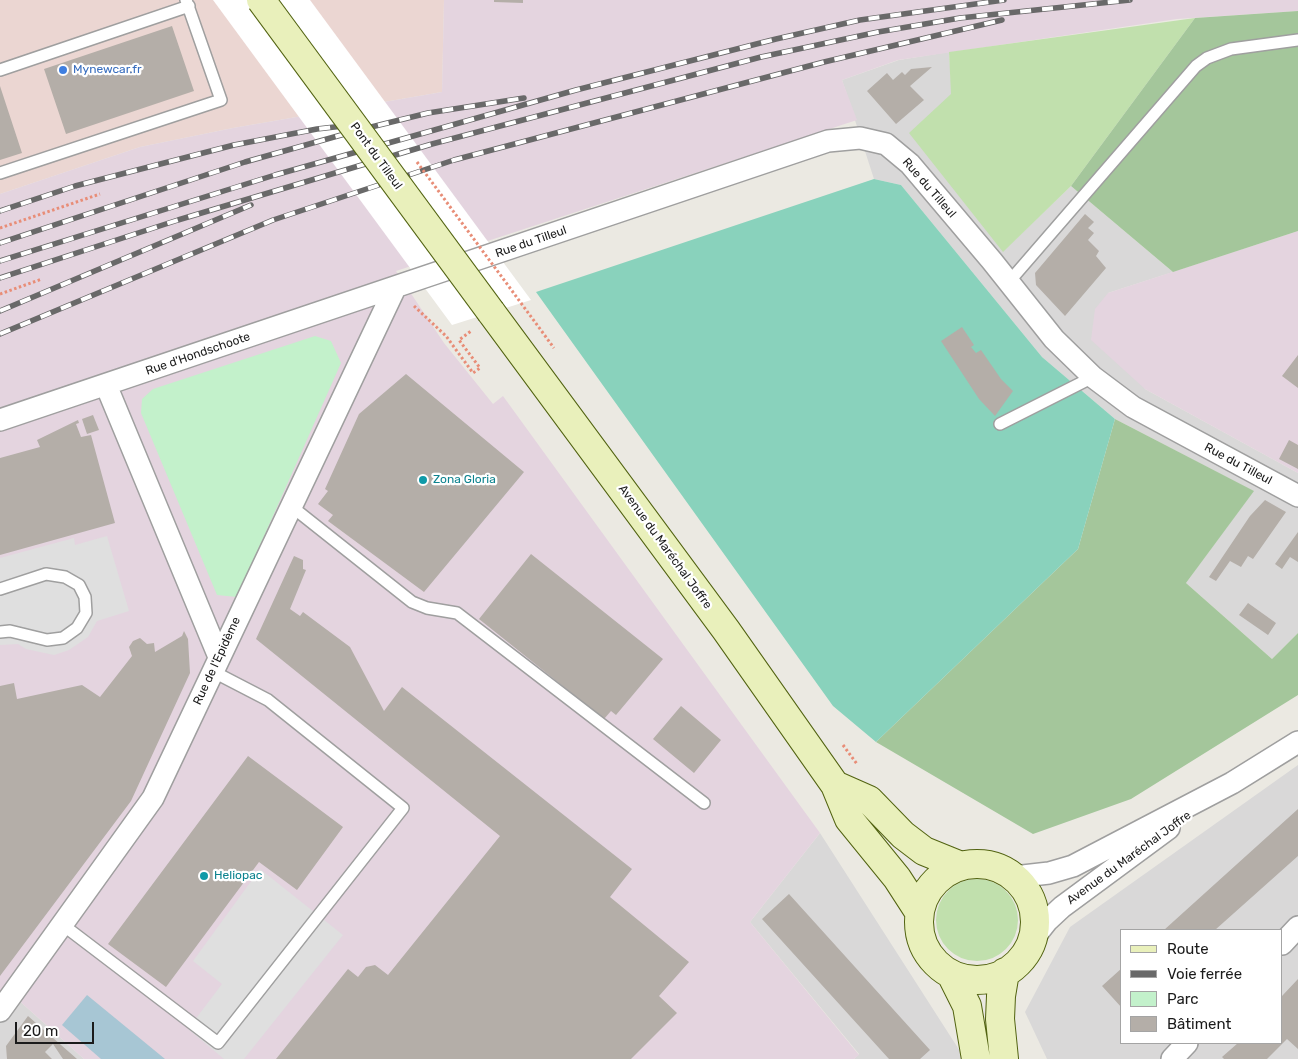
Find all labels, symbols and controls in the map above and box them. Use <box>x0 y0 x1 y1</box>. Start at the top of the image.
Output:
place label: Mynewcar.fr <box>73 63 142 77</box>
marker: Mynewcar.fr <box>57 64 69 76</box>
street label: Pont du Tilleul <box>347 120 405 192</box>
street label: Rue du Tilleul <box>899 155 959 221</box>
street label: Rue du Tilleul <box>493 223 569 261</box>
street label: Rue d'Hondschoote <box>144 329 252 379</box>
street label: Rue du Tilleul <box>1202 440 1274 488</box>
place label: Zona Gloria <box>433 473 496 487</box>
marker: Zona Gloria <box>417 474 429 486</box>
street label: Avenue du Maréchal Joffre <box>615 482 715 612</box>
street label: Rue de l'Epidème <box>190 615 244 707</box>
street label: Avenue du Maréchal Joffre <box>1064 808 1194 908</box>
place label: Heliopac <box>214 869 262 883</box>
marker: Heliopac <box>198 870 210 882</box>
legend <box>1120 929 1283 1044</box>
text: Route <box>1167 940 1209 958</box>
text: Voie ferrée <box>1167 965 1242 983</box>
text: Parc <box>1167 990 1199 1008</box>
scale bar <box>18 1012 96 1044</box>
text: Bâtiment <box>1167 1015 1231 1033</box>
text: 20 m <box>23 1022 58 1040</box>

